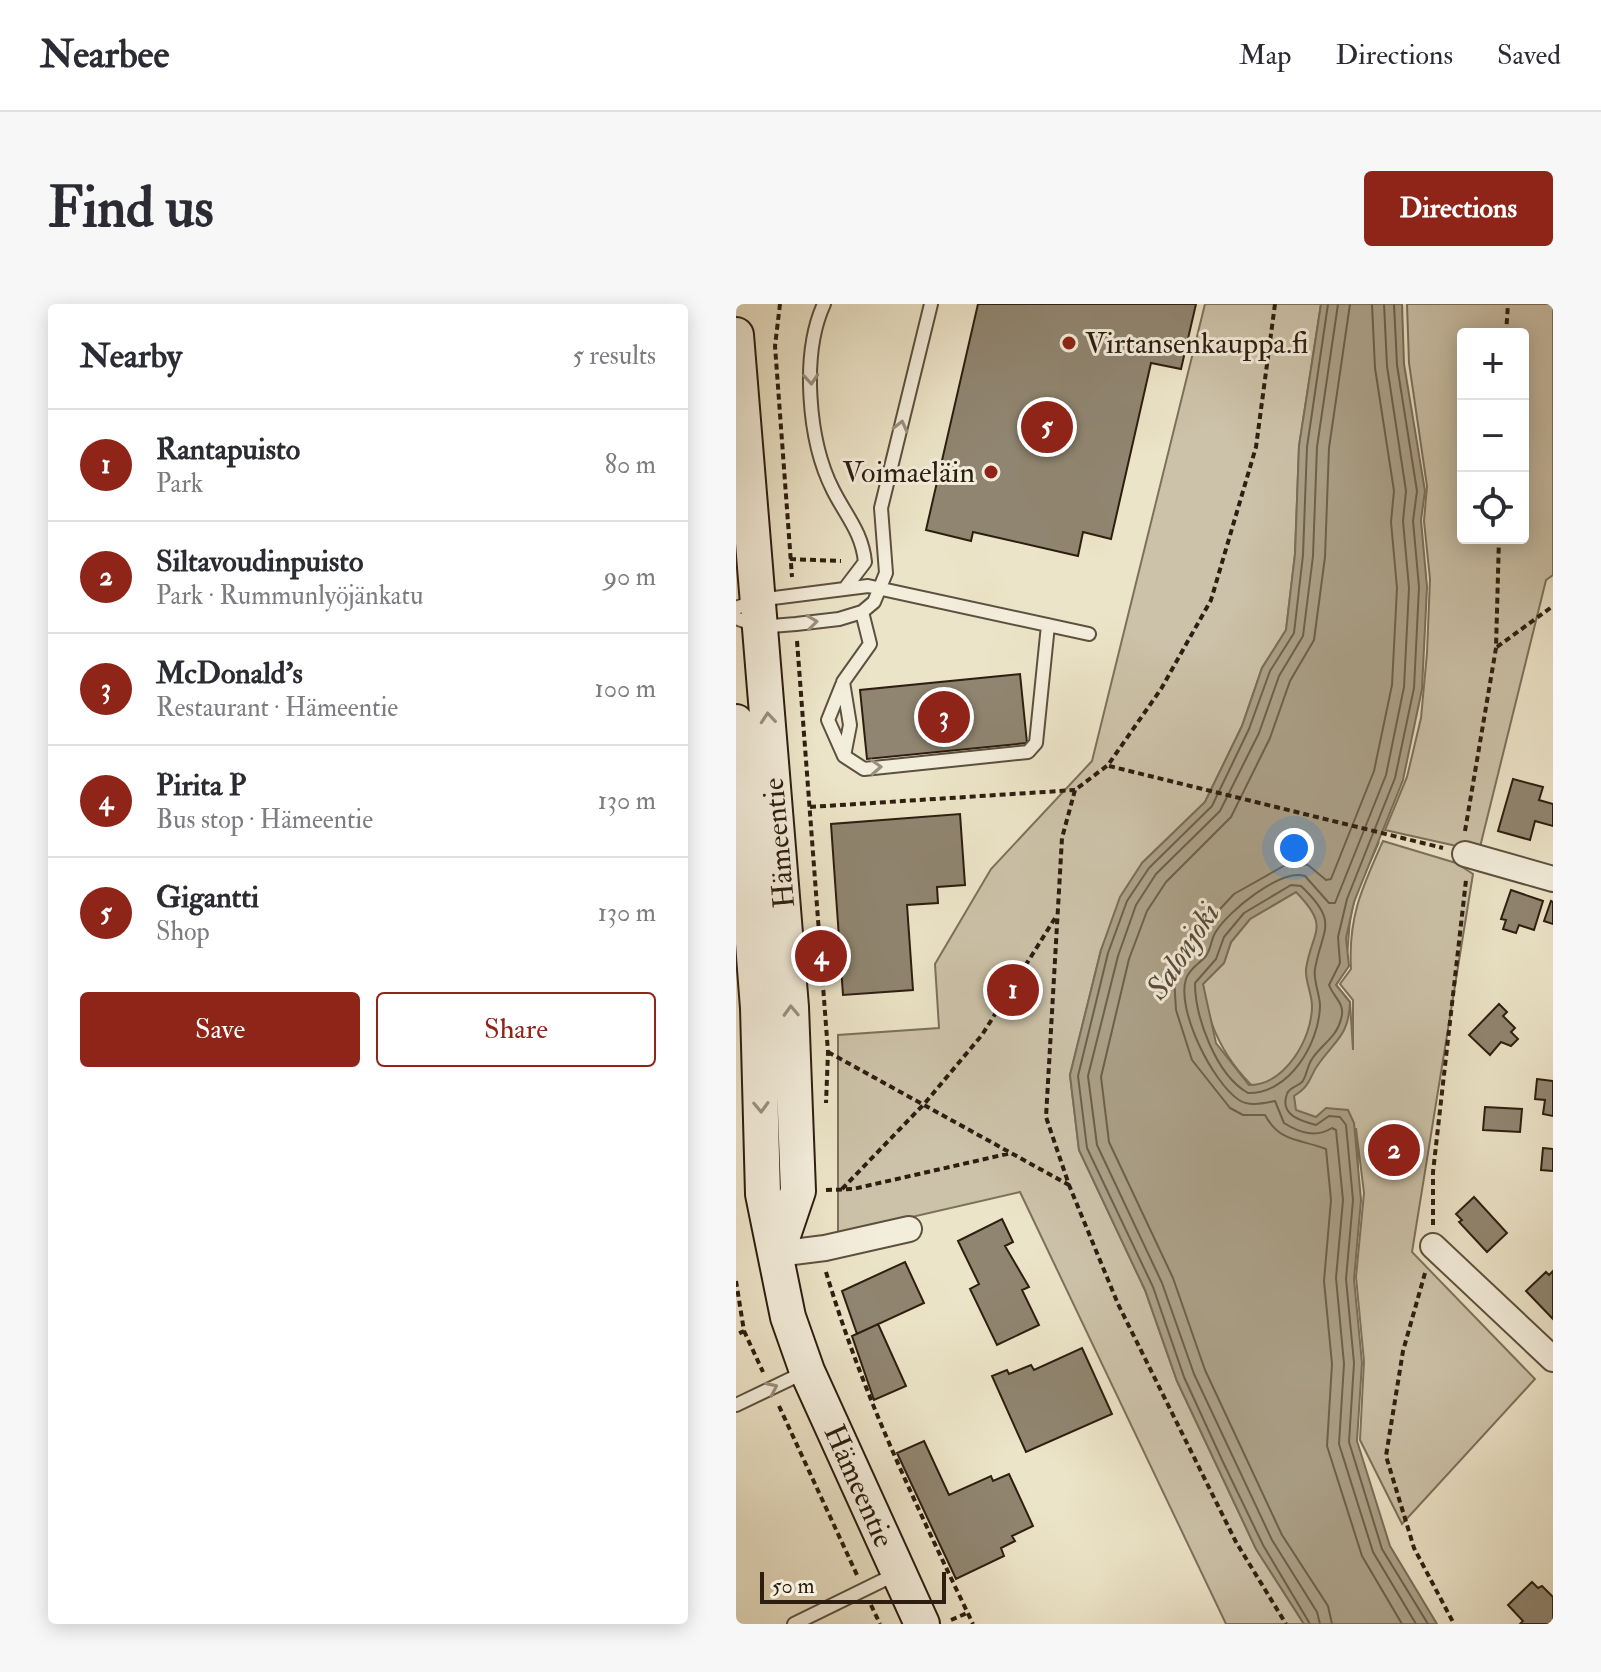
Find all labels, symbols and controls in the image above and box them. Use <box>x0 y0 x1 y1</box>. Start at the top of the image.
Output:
text: Nearbee <box>40 31 169 79</box>
text: Map <box>1239 38 1292 73</box>
text: Directions <box>1336 38 1453 73</box>
text: Saved <box>1497 38 1561 73</box>
button: Directions <box>1364 171 1553 246</box>
text: Find us <box>48 173 214 244</box>
place label: Virtansenkauppa.fi <box>1085 325 1309 362</box>
map controls <box>1457 328 1529 544</box>
button: + <box>1457 328 1529 400</box>
marker: Virtansenkauppa.fi <box>1060 334 1078 352</box>
text: Nearby <box>80 335 182 378</box>
text: 5 results <box>572 340 656 372</box>
one-way arrow <box>802 373 819 386</box>
pin: 5 <box>1021 397 1073 457</box>
button: − <box>1457 400 1529 472</box>
one-way arrow <box>892 419 909 433</box>
text: Rantapuisto <box>156 431 300 468</box>
text: 1 <box>101 449 111 481</box>
text: 80 m <box>605 449 656 481</box>
place label: Voimaeläin <box>842 454 975 491</box>
marker: Voimaeläin <box>982 463 1000 481</box>
text: Park <box>156 468 203 500</box>
button: locate <box>1457 472 1529 544</box>
text: Siltavoudinpuisto <box>156 543 363 580</box>
text: 2 <box>99 561 113 593</box>
text: 90 m <box>604 561 656 593</box>
text: Park · Rummunlyöjänkatu <box>156 580 423 612</box>
one-way arrow <box>805 614 819 631</box>
text: McDonald's <box>156 655 303 692</box>
text: 3 <box>101 673 111 705</box>
text: 100 m <box>595 673 656 705</box>
pin: 3 <box>918 687 970 747</box>
text: Restaurant · Hämeentie <box>156 692 398 724</box>
one-way arrow <box>760 711 777 724</box>
one-way arrow <box>869 759 882 776</box>
text: Pirita P <box>156 767 246 804</box>
street label: Hämeentie <box>755 776 803 910</box>
text: 4 <box>99 785 113 817</box>
text: 130 m <box>598 785 656 817</box>
text: Bus stop · Hämeentie <box>156 804 373 836</box>
your location <box>1274 828 1314 868</box>
text: Gigantti <box>156 879 259 916</box>
water label: Salonjoki <box>1136 895 1229 1008</box>
text: 5 <box>100 897 112 929</box>
text: 130 m <box>598 897 656 929</box>
text: Shop <box>156 916 210 948</box>
pin: 4 <box>795 926 847 986</box>
pin: 1 <box>987 960 1039 1020</box>
button: Save <box>80 992 360 1067</box>
button: Share <box>376 992 656 1067</box>
one-way arrow <box>783 1004 800 1017</box>
one-way arrow <box>752 1101 769 1114</box>
pin: 2 <box>1368 1120 1420 1180</box>
one-way arrow <box>763 1383 778 1398</box>
street label: Hämeentie <box>816 1419 902 1553</box>
scale bar <box>760 1568 946 1604</box>
text: 50 m <box>772 1572 814 1600</box>

